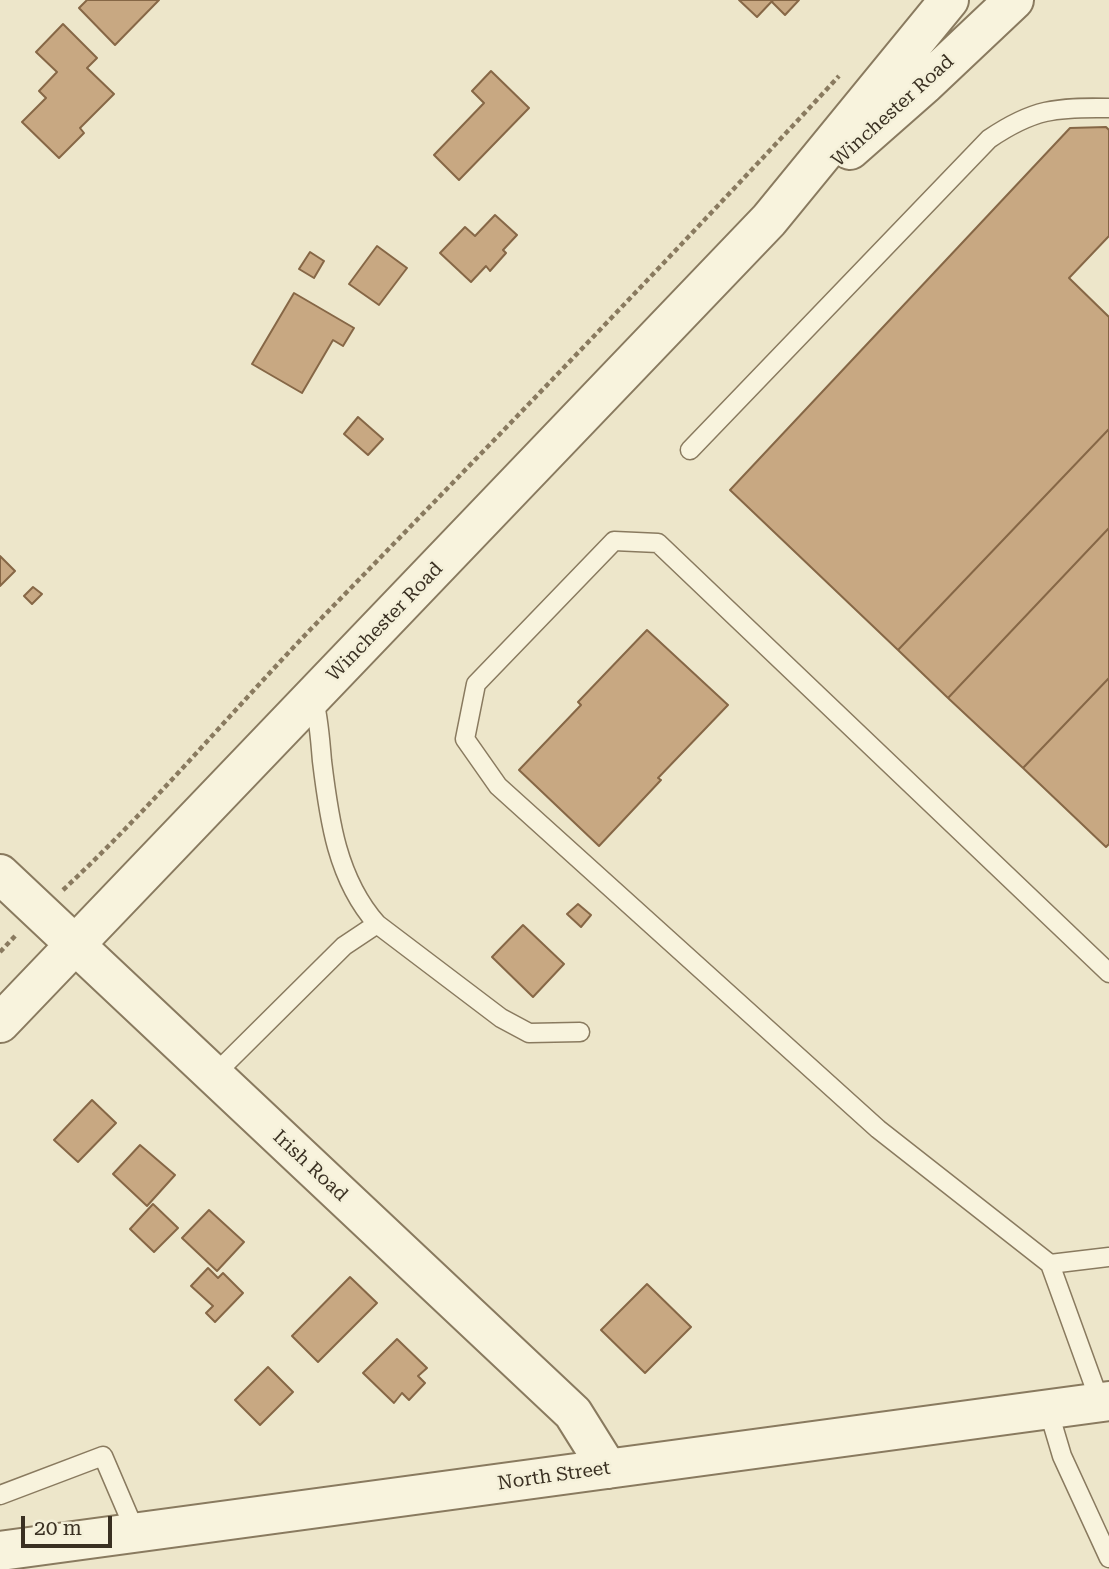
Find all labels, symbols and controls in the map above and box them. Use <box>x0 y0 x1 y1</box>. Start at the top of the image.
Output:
street label: Winchester Road <box>827 50 959 172</box>
street label: Winchester Road <box>322 558 448 686</box>
street label: Irish Road <box>268 1126 352 1206</box>
street label: North Street <box>496 1457 612 1495</box>
scale bar <box>24 1502 116 1546</box>
text: 20 m <box>34 1516 82 1540</box>

